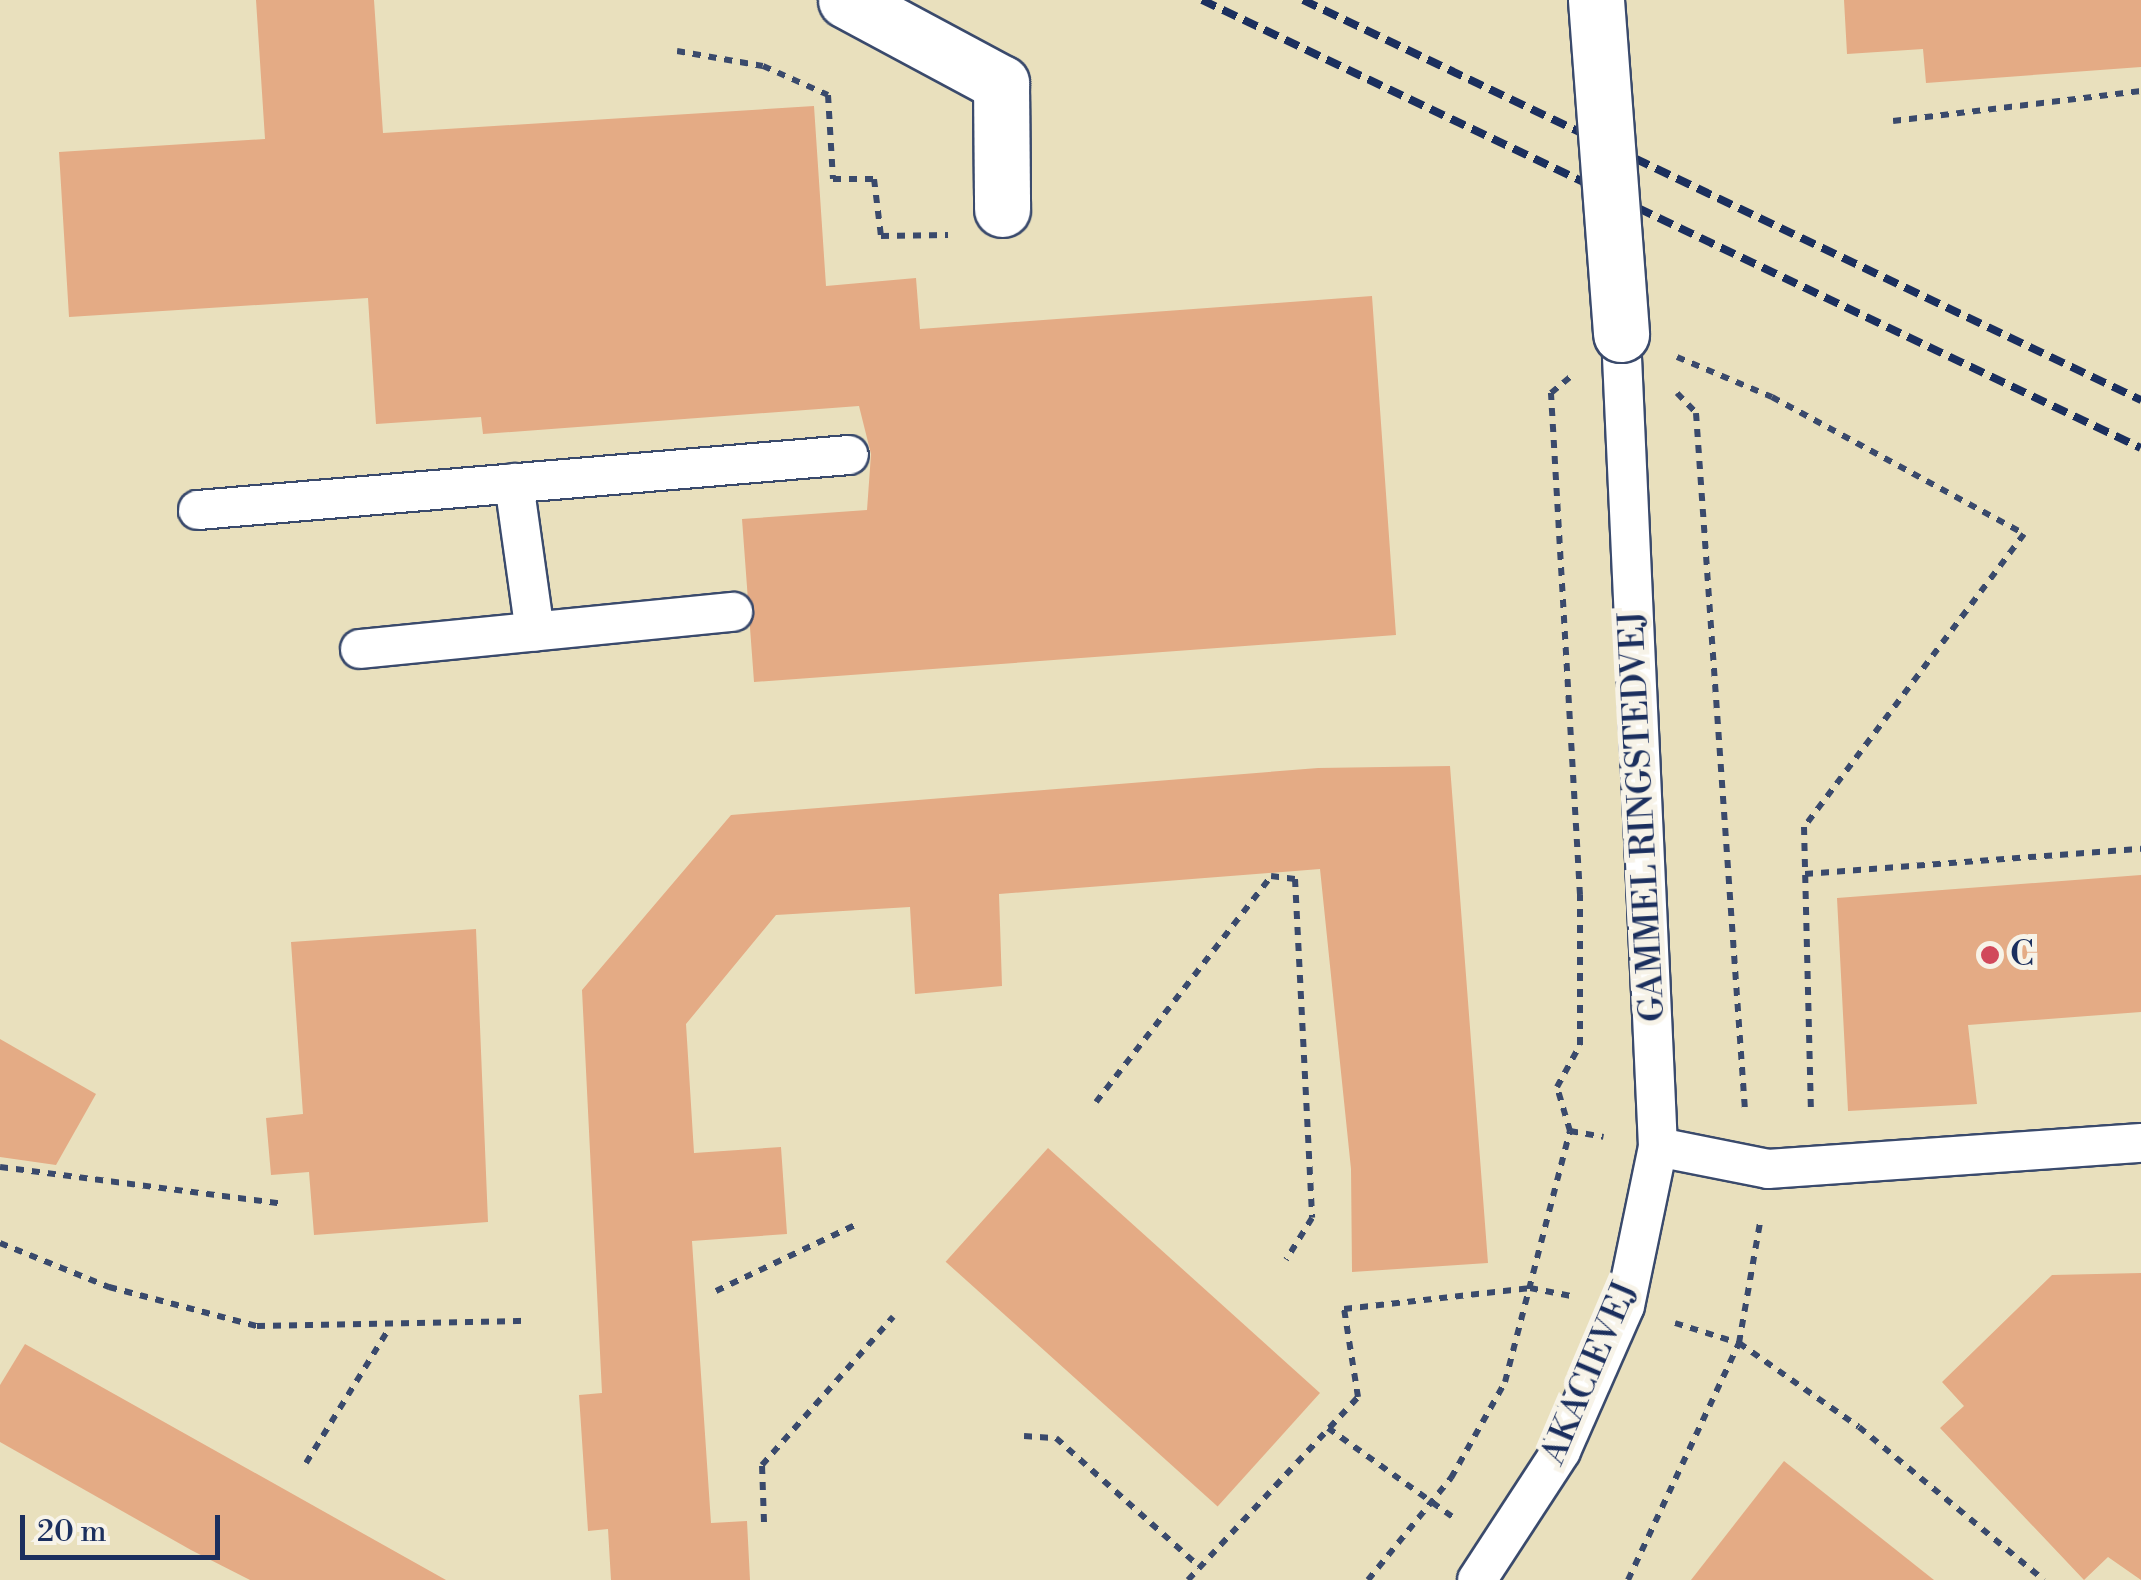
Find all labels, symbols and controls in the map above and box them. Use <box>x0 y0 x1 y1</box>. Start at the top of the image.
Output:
street label: GAMMEL RINGSTEDVEJ <box>1611 609 1675 1023</box>
place label: C <box>2010 934 2034 976</box>
marker: C <box>1979 944 2001 966</box>
street label: AKACIEVEJ <box>1532 1275 1648 1471</box>
scale bar <box>25 1495 225 1557</box>
text: 20 m <box>37 1513 106 1551</box>

